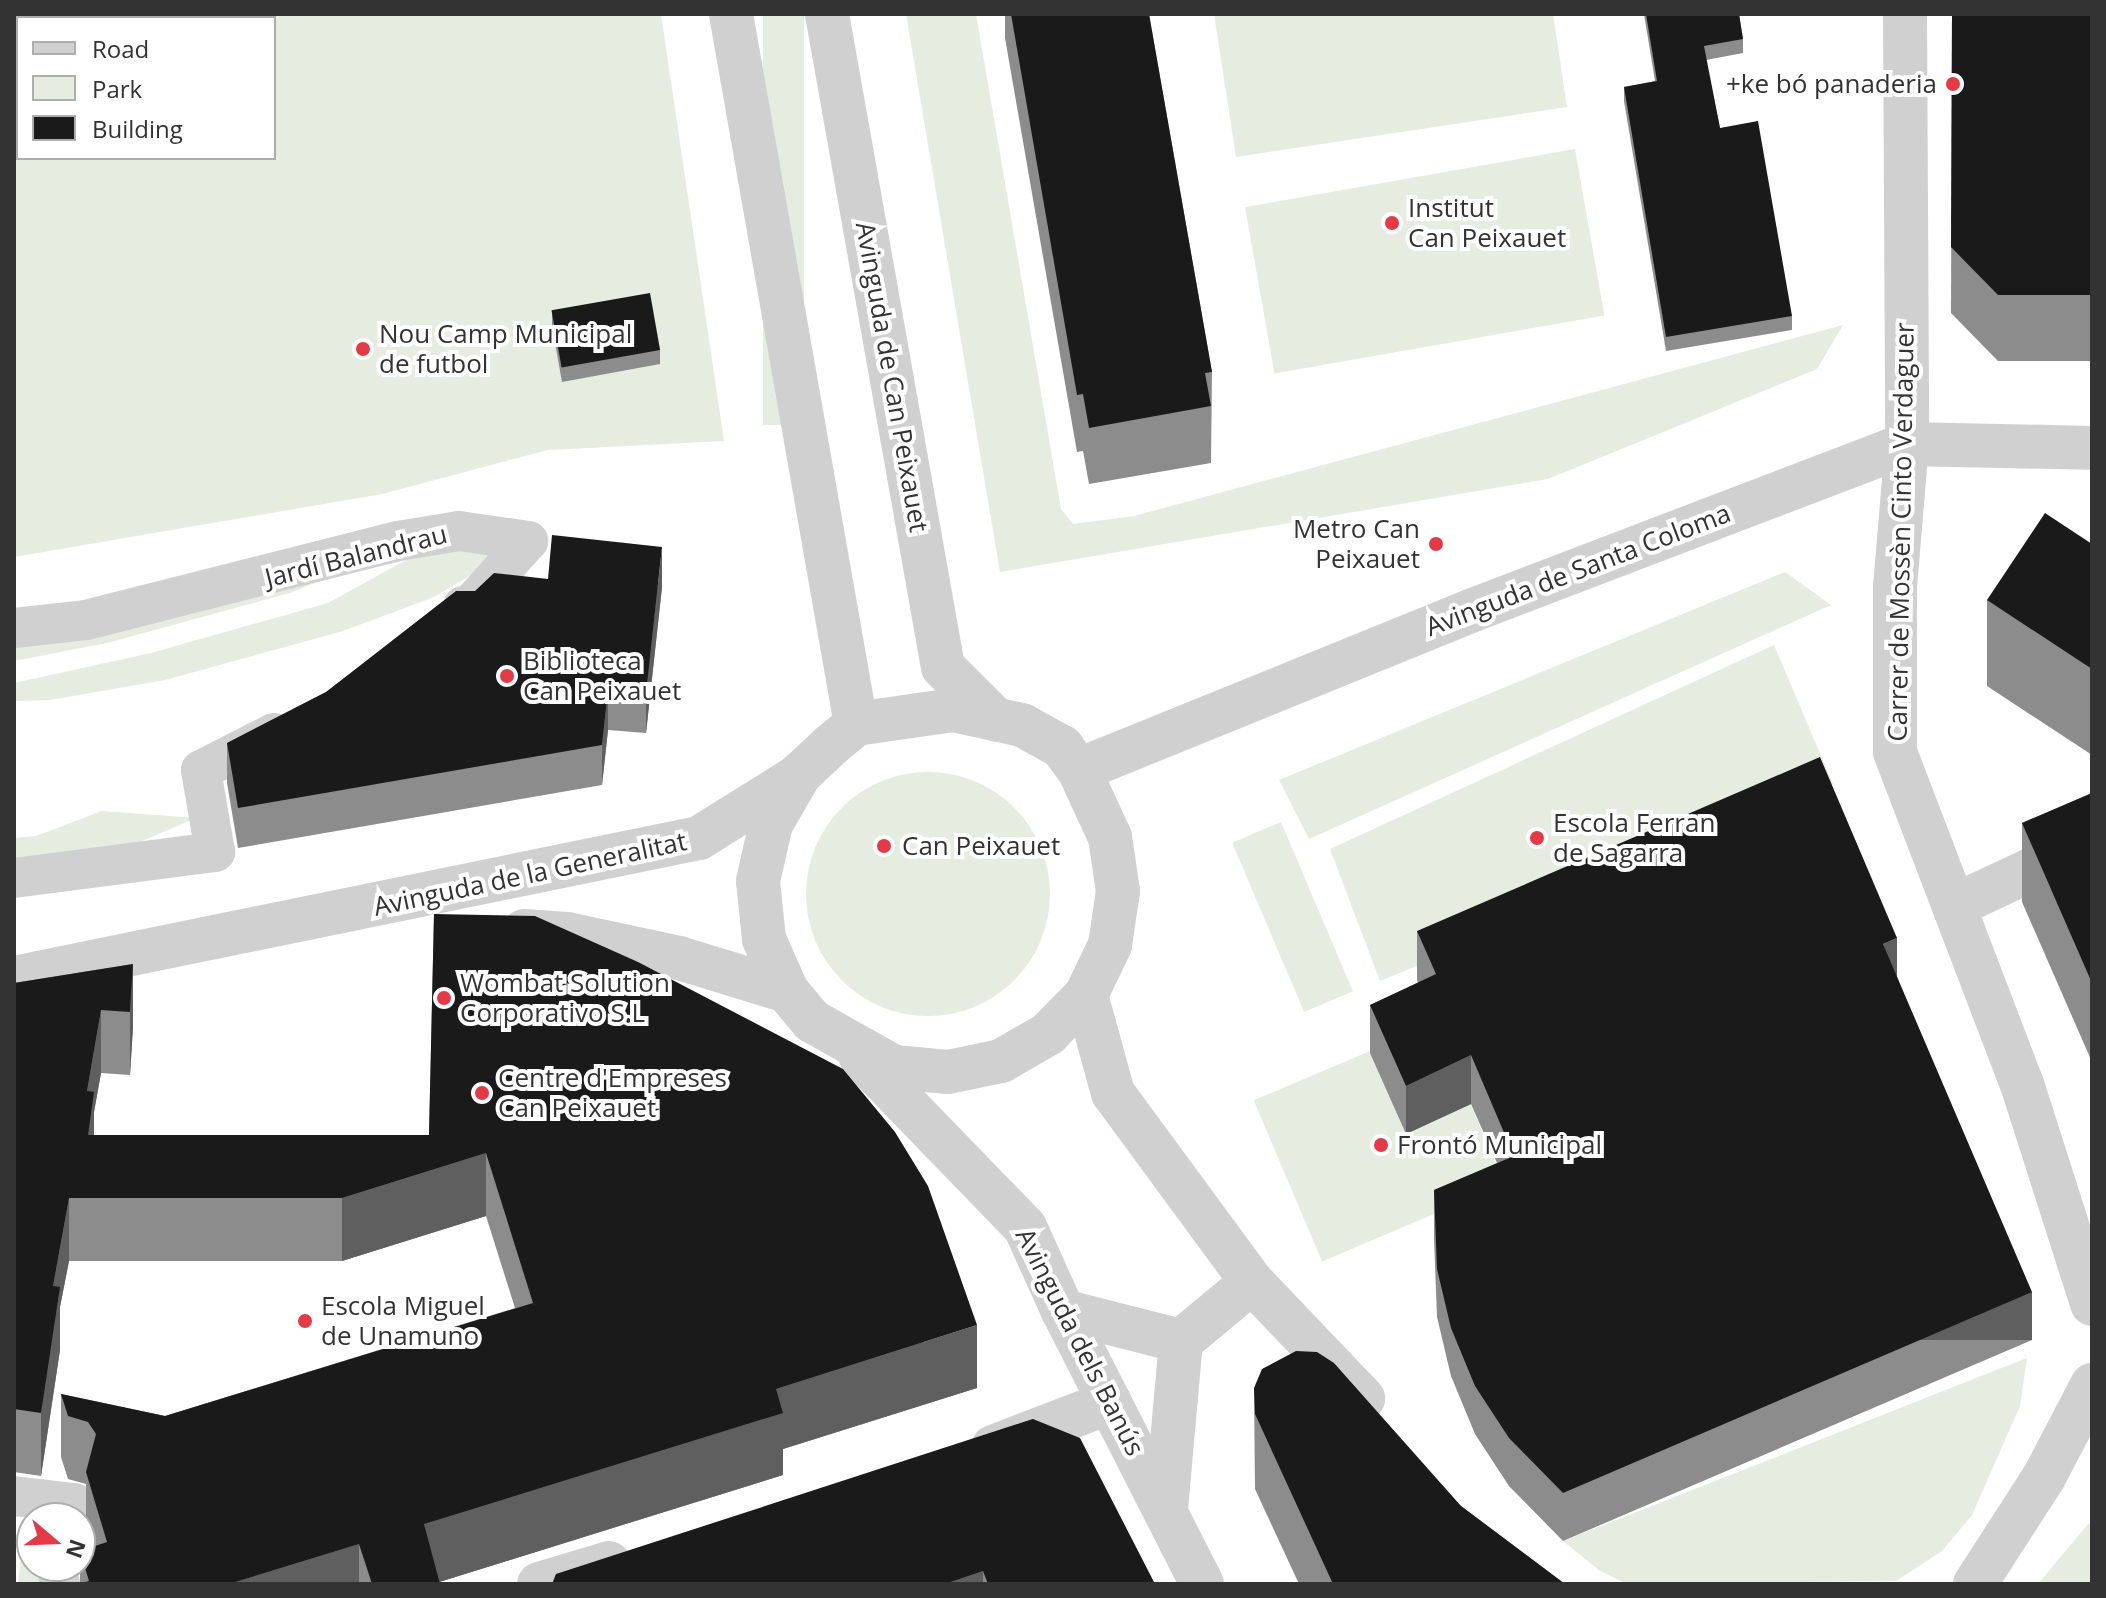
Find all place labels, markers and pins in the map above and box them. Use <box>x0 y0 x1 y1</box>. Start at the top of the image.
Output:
place label: +ke bó panaderia <box>1726 68 1937 100</box>
marker: +ke bó panaderia <box>1944 75 1962 93</box>
place label: Institut Can Peixauet <box>1408 192 1566 254</box>
marker: Institut Can Peixauet <box>1383 214 1401 232</box>
place label: Nou Camp Municipal de futbol <box>379 318 632 380</box>
marker: Nou Camp Municipal de futbol <box>354 340 372 358</box>
place label: Metro Can Peixauet <box>1293 513 1420 574</box>
marker: Metro Can Peixauet <box>1427 535 1445 553</box>
place label: Biblioteca Can Peixauet <box>523 645 681 706</box>
marker: Biblioteca Can Peixauet <box>498 667 516 685</box>
place label: Escola Ferran de Sagarra <box>1553 807 1715 868</box>
marker: Escola Ferran de Sagarra <box>1528 829 1546 847</box>
place label: Can Peixauet <box>902 830 1060 862</box>
marker: Can Peixauet <box>873 835 895 857</box>
place label: Wombat Solution Corporativo S.L <box>460 967 670 1028</box>
marker: Wombat Solution Corporativo S.L <box>435 989 453 1007</box>
place label: Centre d'Empreses Can Peixauet <box>498 1062 727 1124</box>
marker: Centre d'Empreses Can Peixauet <box>473 1084 491 1102</box>
place label: Frontó Municipal <box>1397 1129 1602 1161</box>
marker: Frontó Municipal <box>1372 1136 1390 1154</box>
place label: Escola Miguel de Unamuno <box>321 1290 485 1352</box>
marker: Escola Miguel de Unamuno <box>296 1312 314 1330</box>

